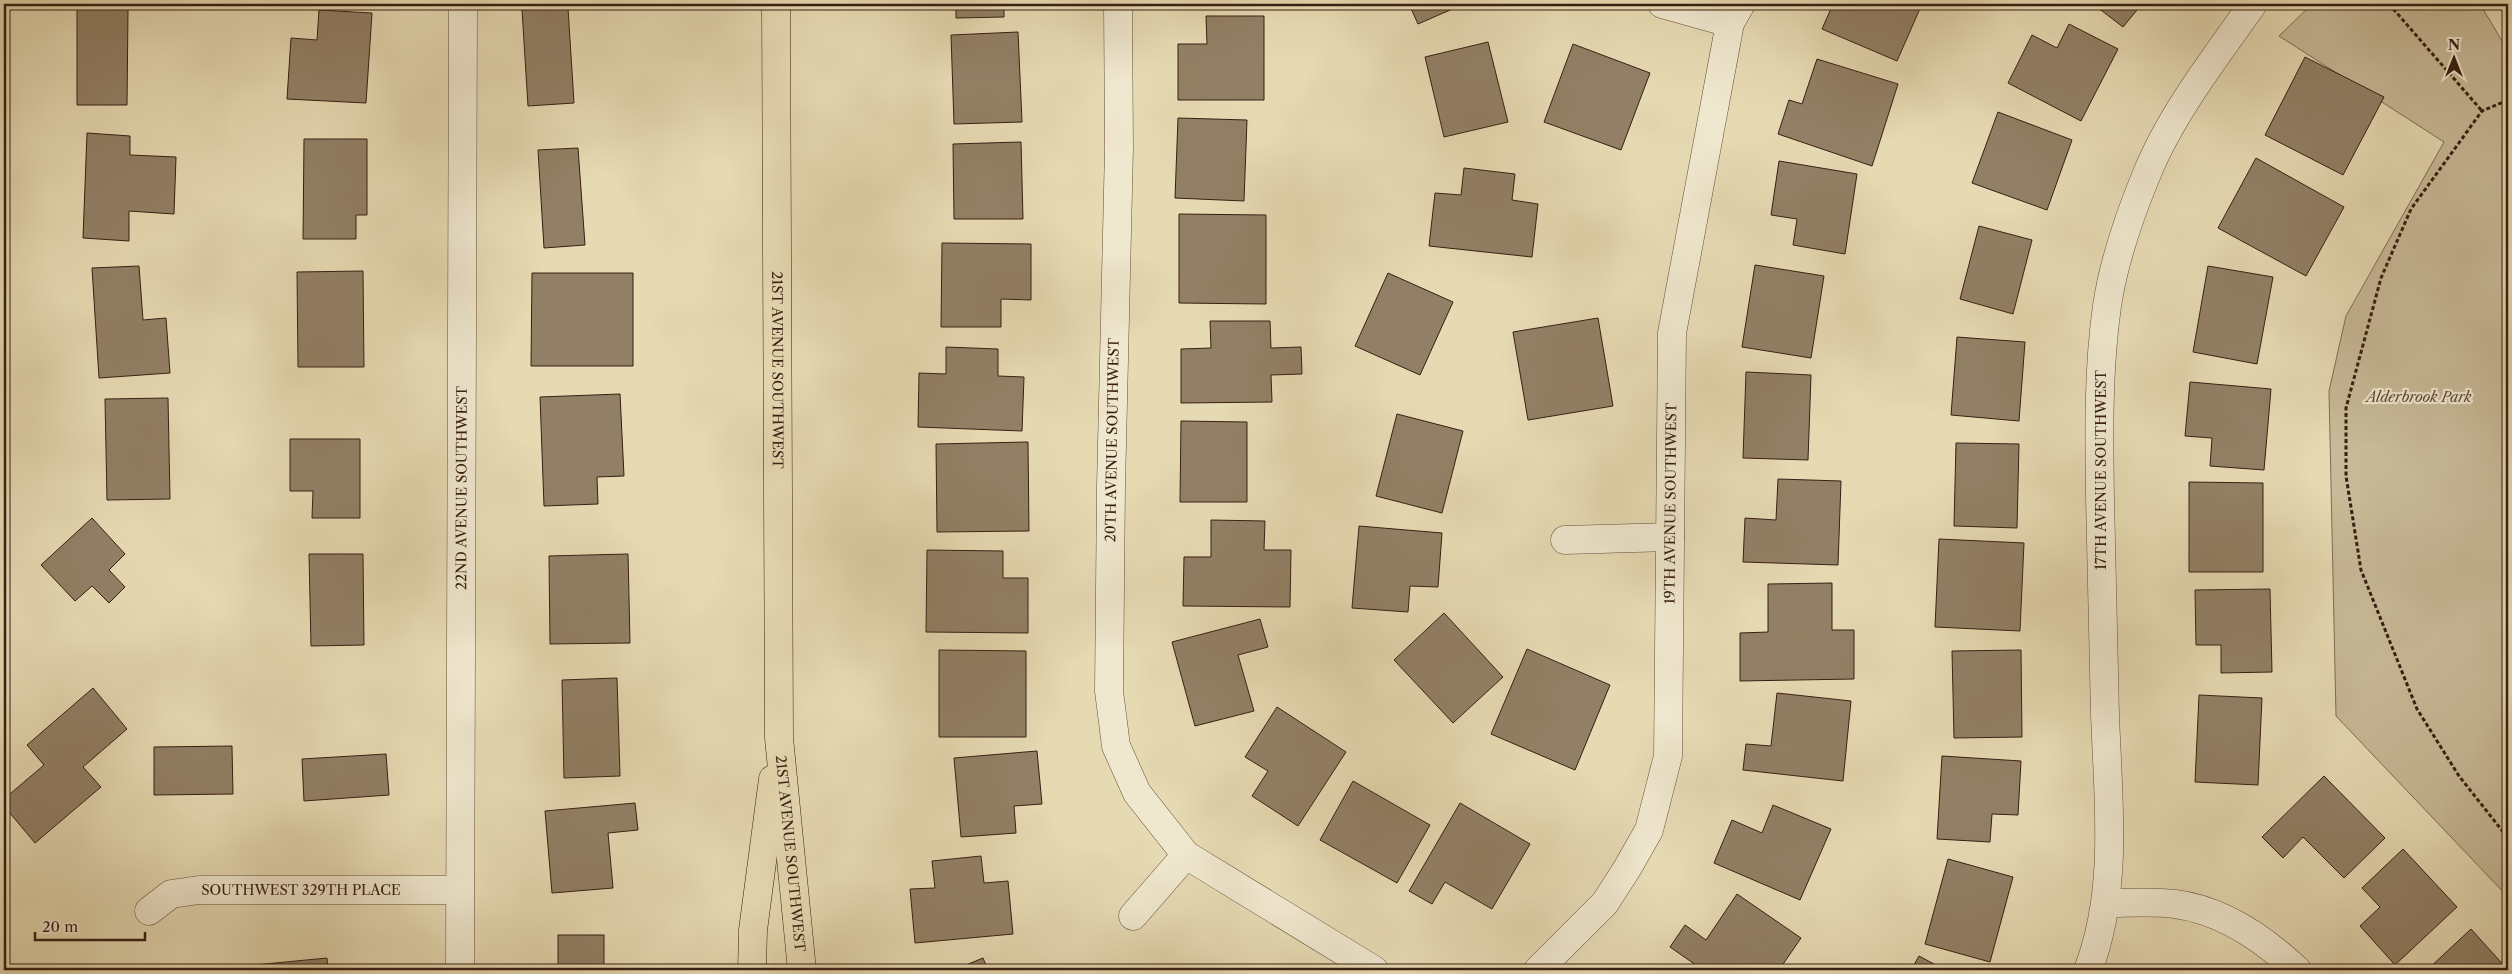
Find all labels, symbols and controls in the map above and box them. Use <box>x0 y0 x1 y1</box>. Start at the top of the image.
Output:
north arrow <box>2430 32 2480 82</box>
text: N <box>2448 36 2460 54</box>
street label: 21ST AVENUE SOUTHWEST <box>768 271 787 469</box>
street label: 20TH AVENUE SOUTHWEST <box>1101 337 1123 542</box>
street label: 17TH AVENUE SOUTHWEST <box>2092 369 2110 570</box>
street label: 22ND AVENUE SOUTHWEST <box>452 385 471 590</box>
park label: Alderbrook Park <box>2364 388 2472 406</box>
street label: 19TH AVENUE SOUTHWEST <box>1660 402 1680 604</box>
street label: 21ST AVENUE SOUTHWEST <box>772 754 809 953</box>
street label: SOUTHWEST 329TH PLACE <box>201 881 401 899</box>
scale bar <box>35 909 145 941</box>
text: 20 m <box>42 917 78 936</box>

